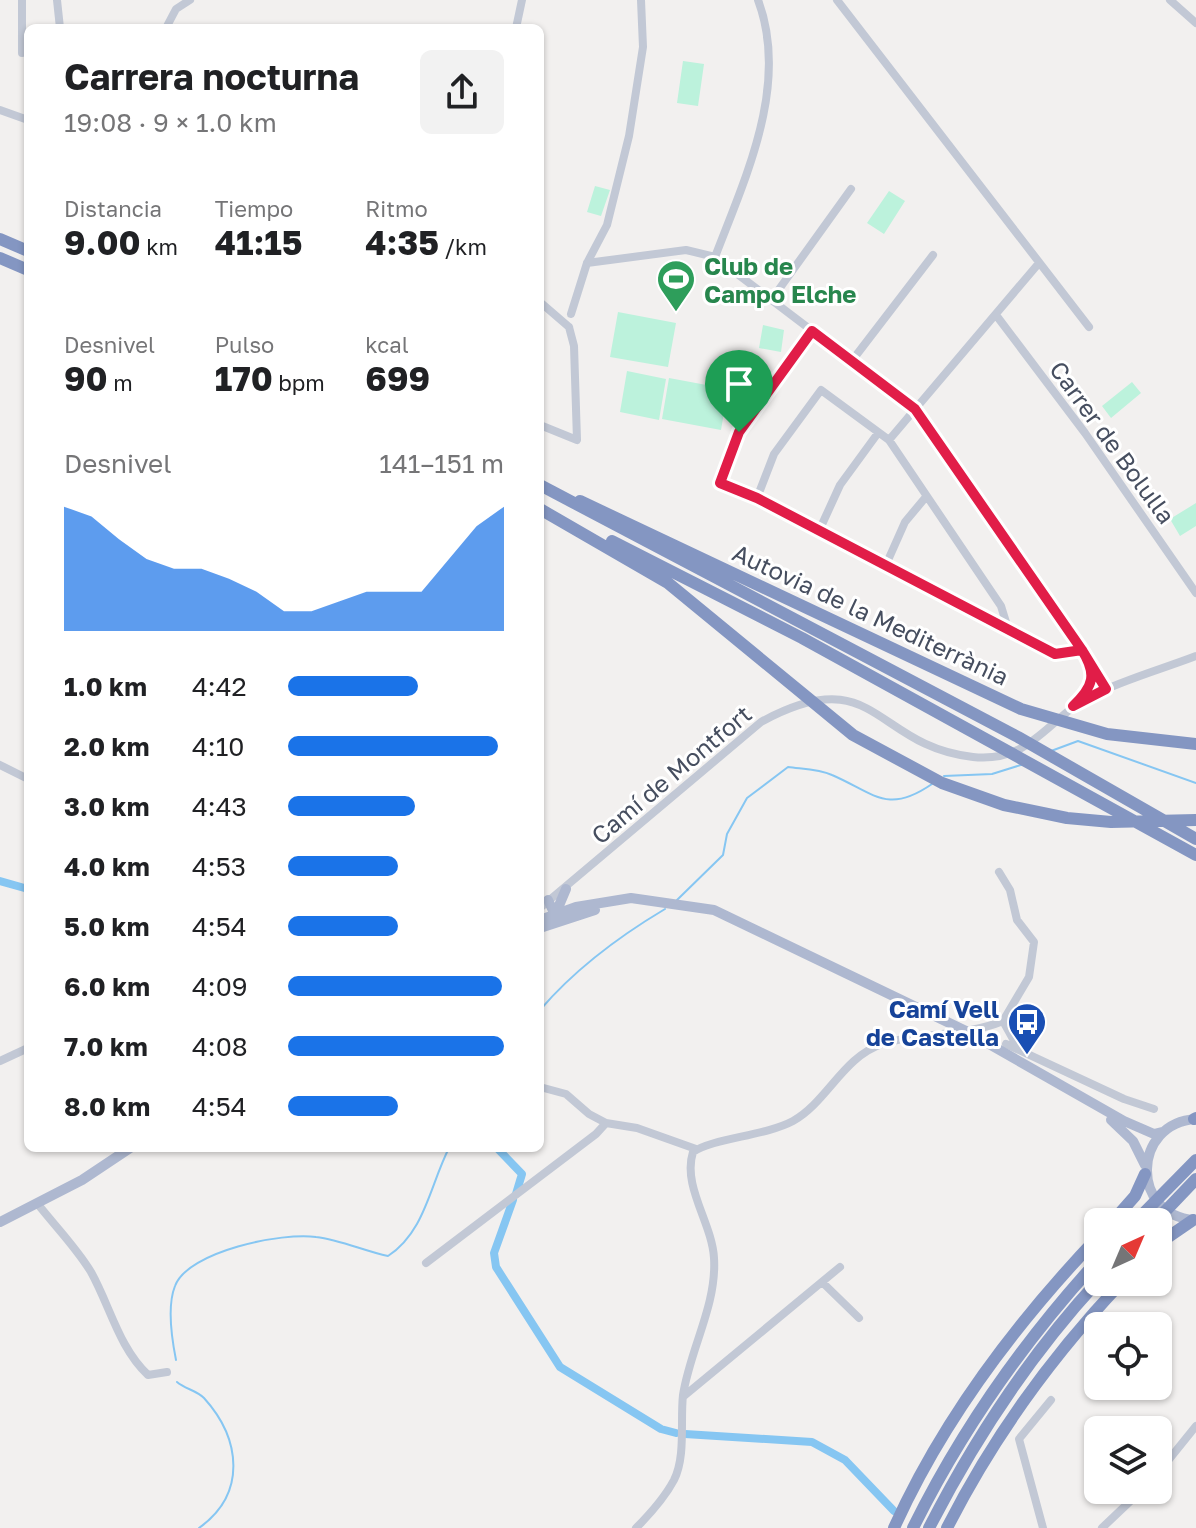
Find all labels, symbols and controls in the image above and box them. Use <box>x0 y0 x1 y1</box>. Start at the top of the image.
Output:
button: share <box>420 50 504 134</box>
text: Carrera nocturna <box>64 55 359 98</box>
text: 19:08 · 9 × 1.0 km <box>64 107 277 138</box>
text: Distancia <box>64 195 162 222</box>
text: Tiempo <box>215 195 293 222</box>
text: Ritmo <box>365 195 428 222</box>
text: 9.00 <box>64 222 141 262</box>
text: 41:15 <box>215 222 303 262</box>
text: 4:35 <box>365 222 439 262</box>
text: km <box>141 233 178 260</box>
text: /km <box>439 233 487 260</box>
place label: Club de Campo Elche <box>704 251 857 308</box>
sports icon: Club de Campo Elche <box>655 258 697 313</box>
text: Desnivel <box>64 331 155 358</box>
text: Pulso <box>215 331 274 358</box>
text: kcal <box>365 331 409 358</box>
pin <box>705 350 773 432</box>
street label: Carrer de Bolulla <box>1044 355 1182 529</box>
text: 90 <box>64 358 108 398</box>
text: 170 <box>215 358 273 398</box>
text: 699 <box>365 358 430 398</box>
icon: arrive <box>717 362 761 406</box>
text: m <box>108 369 133 396</box>
text: bpm <box>273 369 325 396</box>
text: Desnivel <box>64 448 171 479</box>
text: 141–151 m <box>379 448 504 479</box>
street label: Autovia de la Mediterrània <box>728 537 1014 691</box>
text: 1.0 km <box>64 671 147 702</box>
text: 4:42 <box>192 671 247 702</box>
street label: Camí de Montfort <box>585 699 757 849</box>
text: 2.0 km <box>64 731 149 762</box>
text: 4:10 <box>192 731 244 762</box>
text: 3.0 km <box>64 791 149 822</box>
text: 4:43 <box>192 791 247 822</box>
text: 4.0 km <box>64 851 150 882</box>
text: 4:53 <box>192 851 246 882</box>
text: 5.0 km <box>64 911 149 942</box>
text: 4:54 <box>192 911 247 942</box>
text: 6.0 km <box>64 971 150 1002</box>
text: 4:09 <box>192 971 248 1002</box>
place label: Camí Vell de Castella <box>866 994 999 1051</box>
bus stop icon: Camí Vell de Castella <box>1006 1001 1048 1056</box>
text: 7.0 km <box>64 1031 148 1062</box>
text: 4:08 <box>192 1031 248 1062</box>
text: 8.0 km <box>64 1091 150 1122</box>
text: 4:54 <box>192 1091 247 1122</box>
north arrow <box>1084 1208 1172 1296</box>
map controls <box>1084 1208 1172 1504</box>
button: locate <box>1084 1312 1172 1400</box>
button: layers <box>1084 1416 1172 1504</box>

